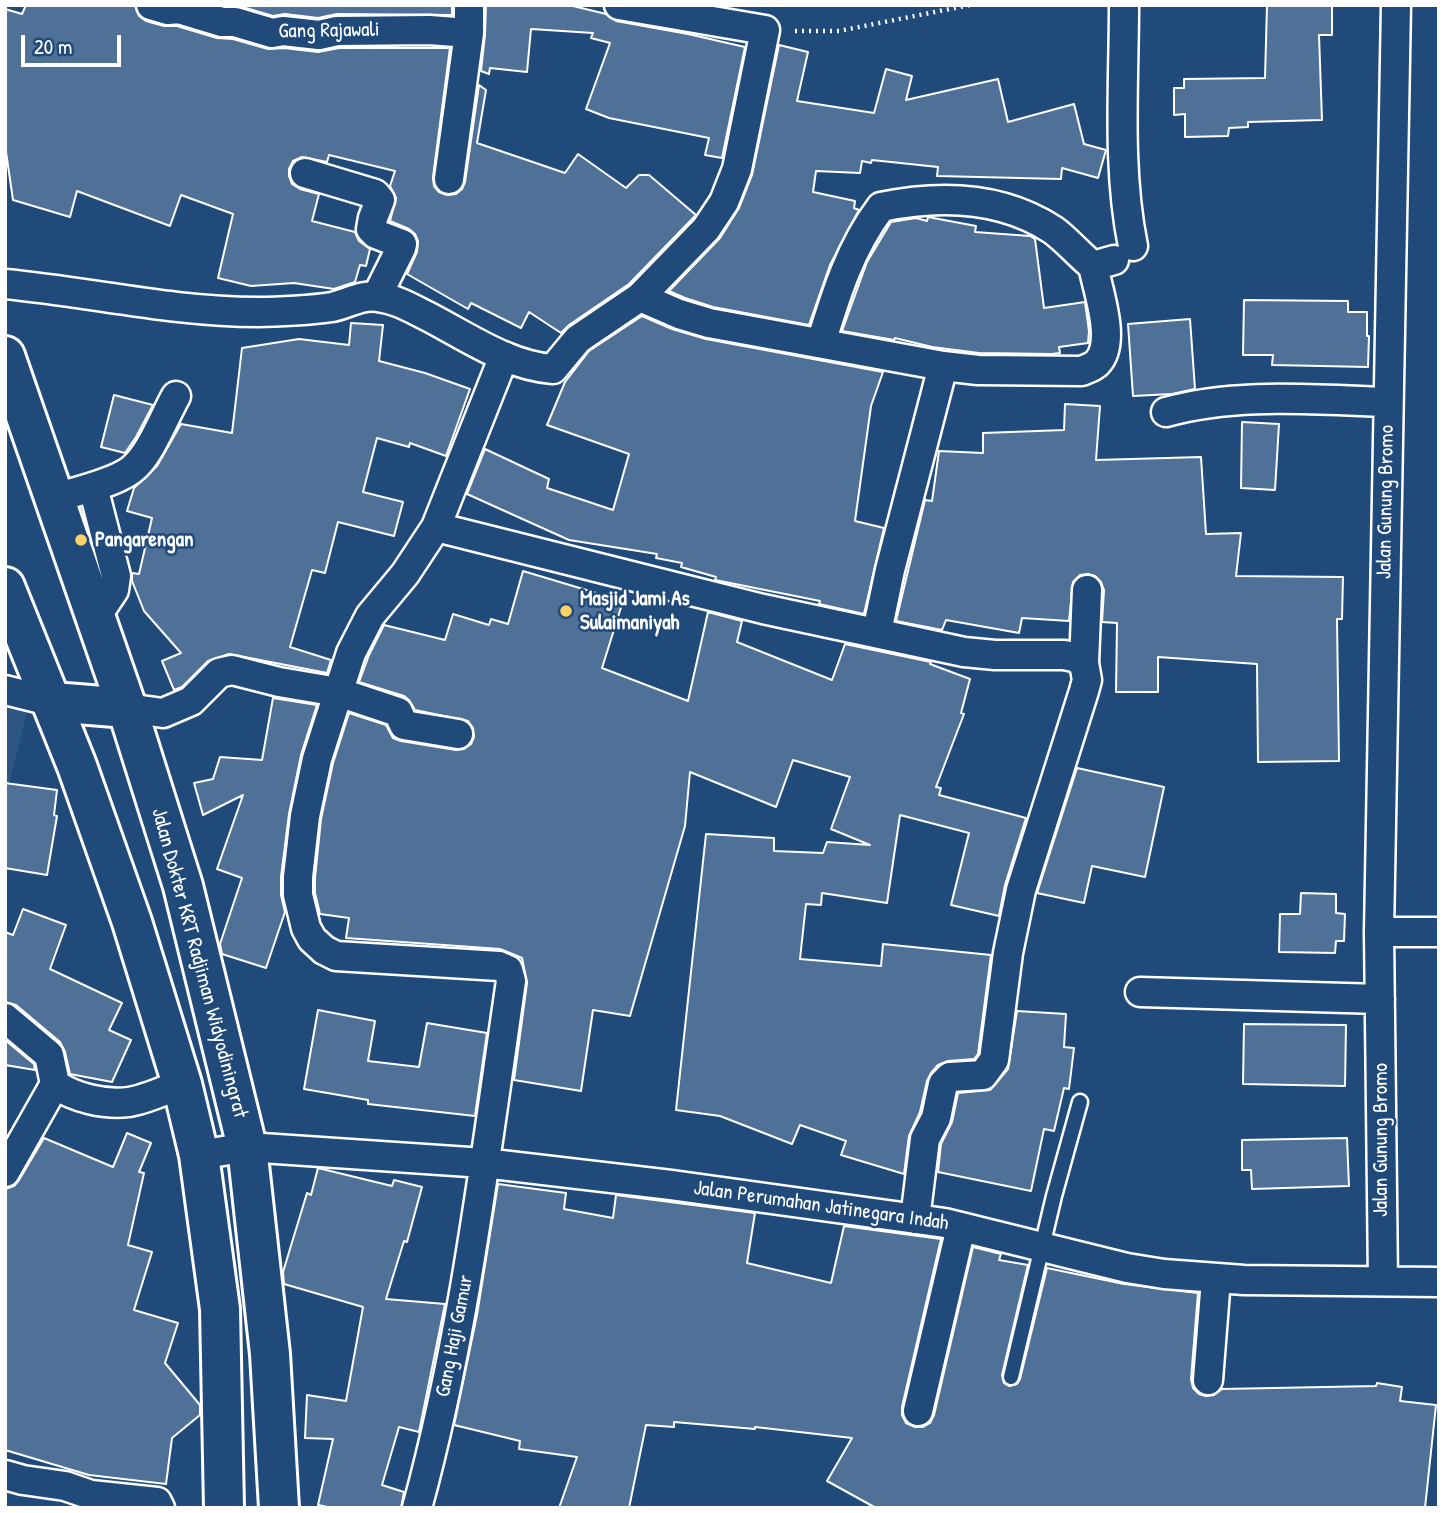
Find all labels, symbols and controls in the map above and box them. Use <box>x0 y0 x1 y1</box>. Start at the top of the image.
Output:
street label: Gang Rajawali <box>278 18 380 44</box>
scale bar <box>24 21 124 65</box>
text: 20 m <box>34 32 72 61</box>
street label: Jalan Gunung Bromo <box>1372 425 1400 579</box>
place label: Pangarengan <box>95 527 193 553</box>
marker: Pangarengan <box>73 532 89 548</box>
place label: Masjid Jami As Sulaimaniyah <box>580 586 690 636</box>
marker: Masjid Jami As Sulaimaniyah <box>558 603 574 619</box>
street label: Jalan Dokter KRT Radjiman Widyodiningrat <box>145 805 253 1121</box>
street label: Jalan Gunung Bromo <box>1368 1063 1394 1217</box>
street label: Jalan Perumahan Jatinegara Indah <box>692 1176 950 1236</box>
street label: Gang Haji Gamur <box>431 1273 479 1399</box>

